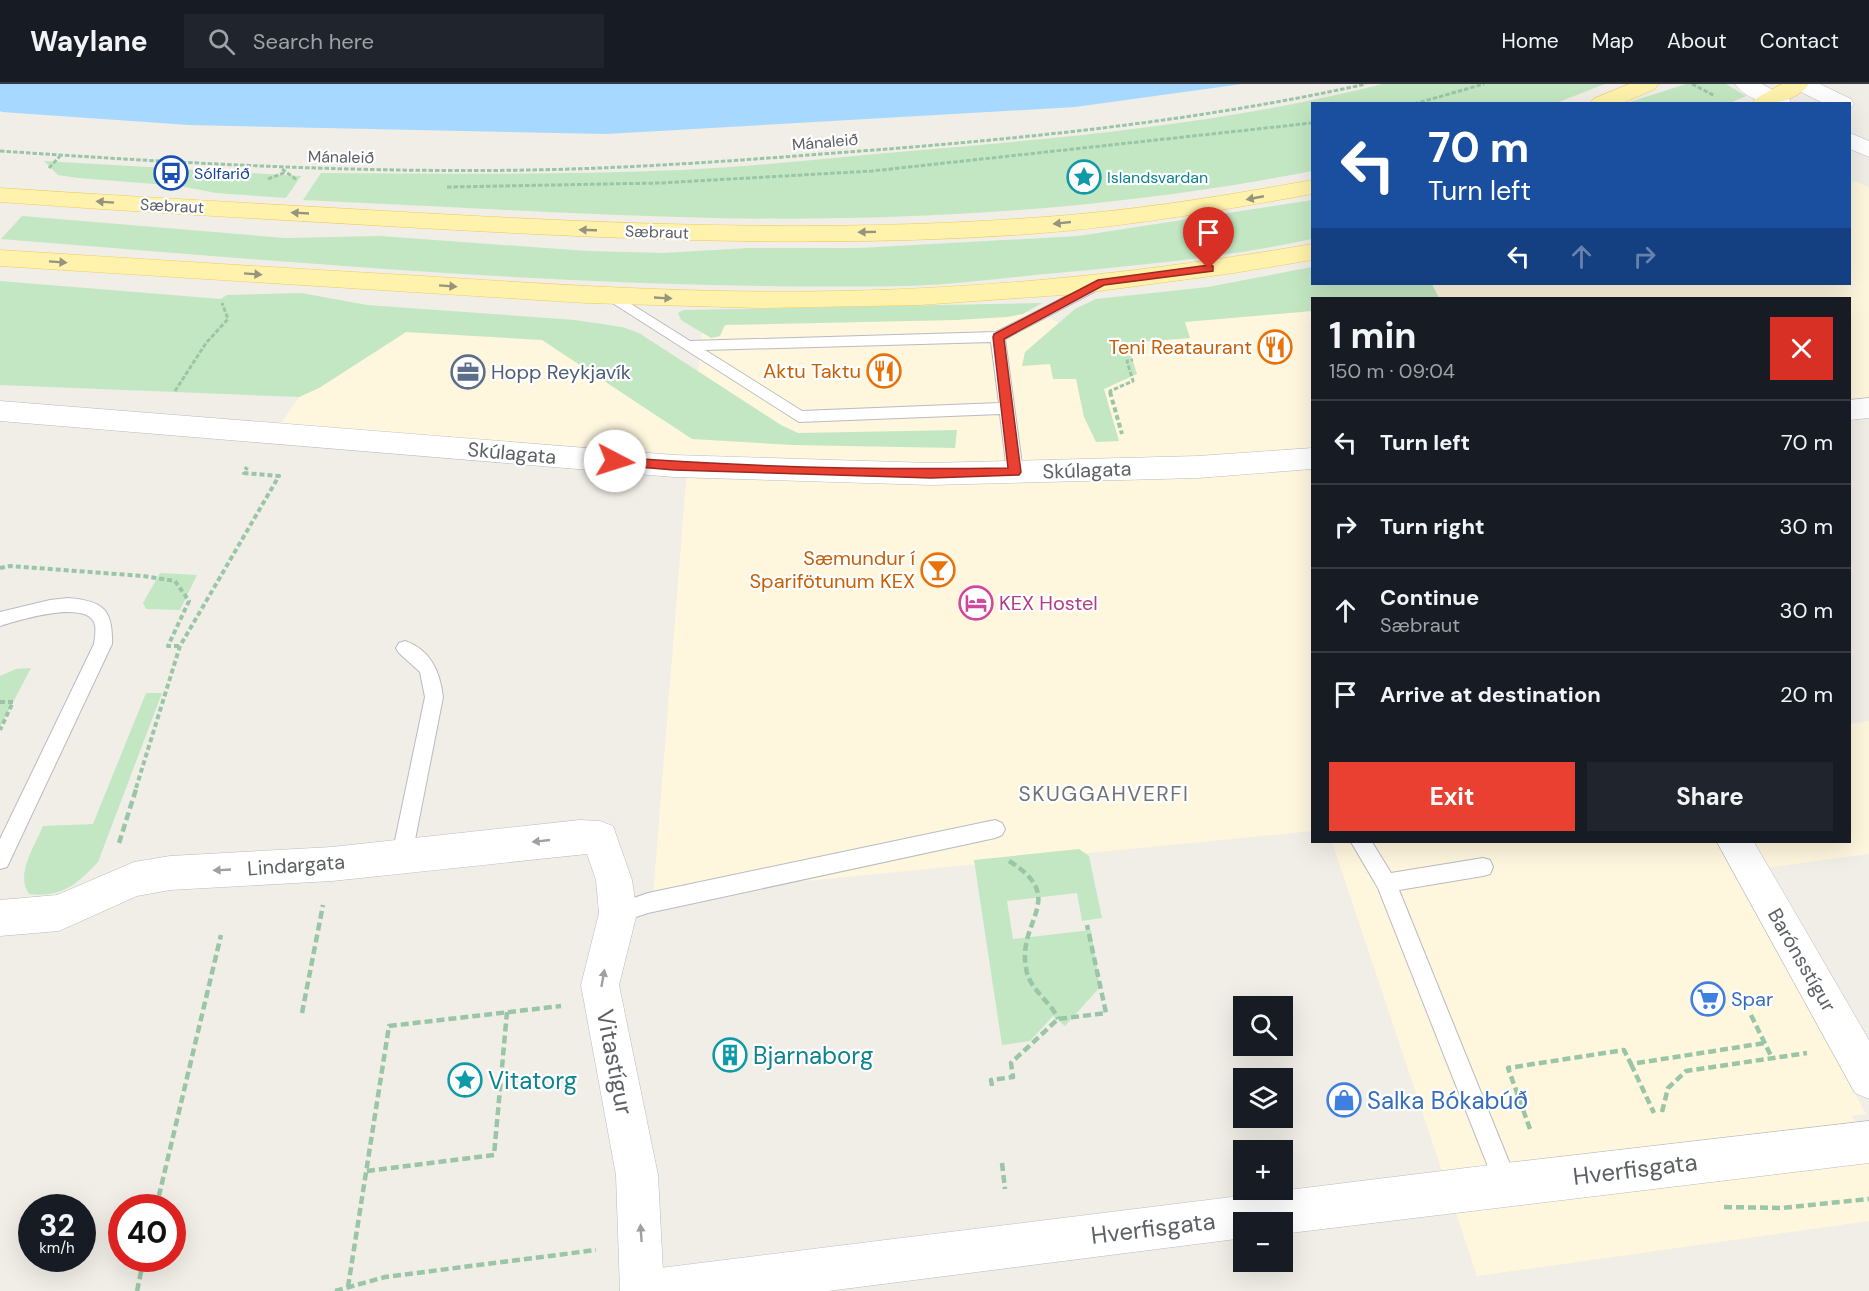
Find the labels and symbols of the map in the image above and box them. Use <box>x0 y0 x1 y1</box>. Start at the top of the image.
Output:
street label: Mánaleið <box>791 129 859 155</box>
street label: Mánaleið <box>308 146 374 168</box>
bus stop icon: Sólfarið <box>153 155 189 191</box>
place icon: Islandsvardan <box>1066 159 1102 195</box>
place label: Sólfarið <box>194 163 250 184</box>
place label: Islandsvardan <box>1107 167 1208 188</box>
street label: Sæbraut <box>140 194 204 218</box>
one-way arrow <box>1245 194 1264 203</box>
one-way arrow <box>96 197 115 206</box>
pin <box>1183 207 1234 269</box>
one-way arrow <box>290 209 309 218</box>
one-way arrow <box>1052 218 1071 228</box>
street label: Sæbraut <box>625 220 689 244</box>
one-way arrow <box>579 225 598 235</box>
one-way arrow <box>858 227 877 237</box>
one-way arrow <box>49 257 68 266</box>
one-way arrow <box>244 269 263 279</box>
one-way arrow <box>438 281 457 291</box>
one-way arrow <box>654 294 673 303</box>
restaurant icon: Teni Reataurant <box>1257 329 1293 365</box>
place label: Teni Reataurant <box>1109 334 1252 360</box>
restaurant icon: Aktu Taktu <box>866 353 902 389</box>
office icon: Hopp Reykjavík <box>450 354 486 390</box>
place label: Aktu Taktu <box>763 358 861 384</box>
place label: Hopp Reykjavík <box>491 359 631 385</box>
position arrow <box>583 429 647 493</box>
street label: Skúlagata <box>467 436 557 470</box>
street label: Skúlagata <box>1042 455 1132 485</box>
place label: Sæmundur í Sparifötunum KEX <box>750 545 916 594</box>
bar icon: Sæmundur í Sparifötunum KEX <box>920 552 956 588</box>
hotel icon: KEX Hostel <box>958 585 994 621</box>
place label: KEX Hostel <box>999 590 1098 616</box>
district label: SKUGGAHVERFI <box>1019 780 1189 808</box>
one-way arrow <box>532 836 551 846</box>
street label: Lindargata <box>246 849 346 881</box>
one-way arrow <box>212 865 231 875</box>
street label: Barónsstígur <box>1762 904 1842 1016</box>
one-way arrow <box>598 969 607 988</box>
supermarket icon: Spar <box>1690 981 1726 1017</box>
place label: Spar <box>1731 986 1773 1012</box>
street label: Vitastígur <box>590 1007 640 1117</box>
building icon: Bjarnaborg <box>712 1037 748 1073</box>
place label: Bjarnaborg <box>753 1040 873 1071</box>
place icon: Vitatorg <box>447 1062 483 1098</box>
place label: Vitatorg <box>488 1065 577 1096</box>
shop icon: Salka Bókabúð <box>1326 1082 1362 1118</box>
place label: Salka Bókabúð <box>1367 1085 1528 1116</box>
street label: Hverfisgata <box>1571 1146 1699 1192</box>
speed limit sign: 40 <box>108 1194 186 1272</box>
street label: Hverfisgata <box>1089 1205 1217 1251</box>
one-way arrow <box>636 1223 646 1242</box>

